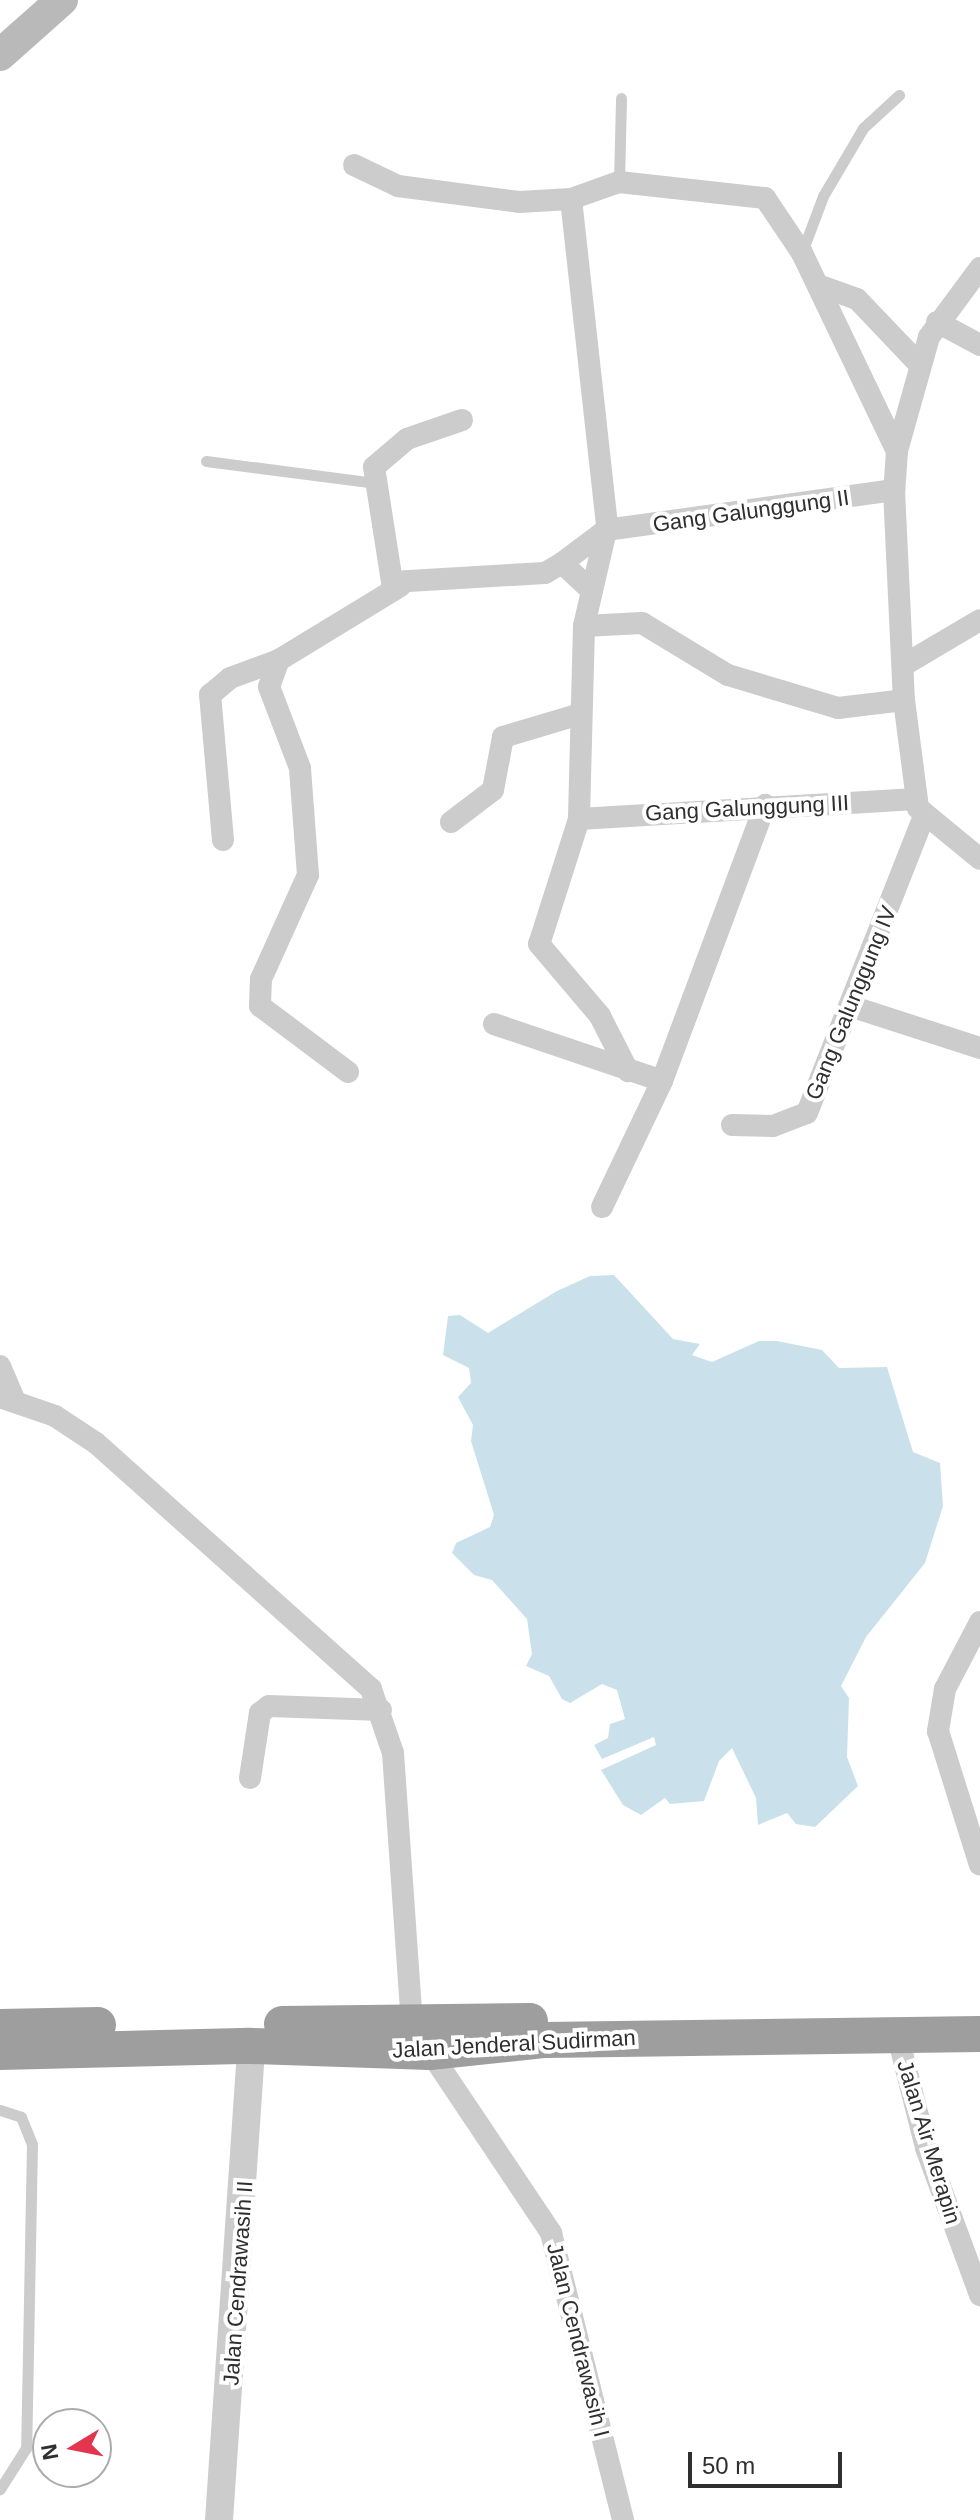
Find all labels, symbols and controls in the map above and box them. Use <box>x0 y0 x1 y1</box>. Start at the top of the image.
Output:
street label: Gang Galunggung II <box>651 484 851 538</box>
street label: Gang Galunggung III <box>644 789 850 827</box>
street label: Gang Galunggung IV <box>800 902 902 1104</box>
street label: Jalan Jenderal Sudirman <box>392 2024 636 2064</box>
street label: Jalan Air Merapin <box>891 2056 967 2228</box>
street label: Jalan Cendrawasih II <box>218 2180 258 2386</box>
street label: Jalan Cendrawasih I <box>541 2240 615 2440</box>
north arrow <box>32 2408 112 2488</box>
scale bar <box>692 2436 846 2486</box>
text: N <box>36 2442 64 2462</box>
text: 50 m <box>702 2452 755 2479</box>

